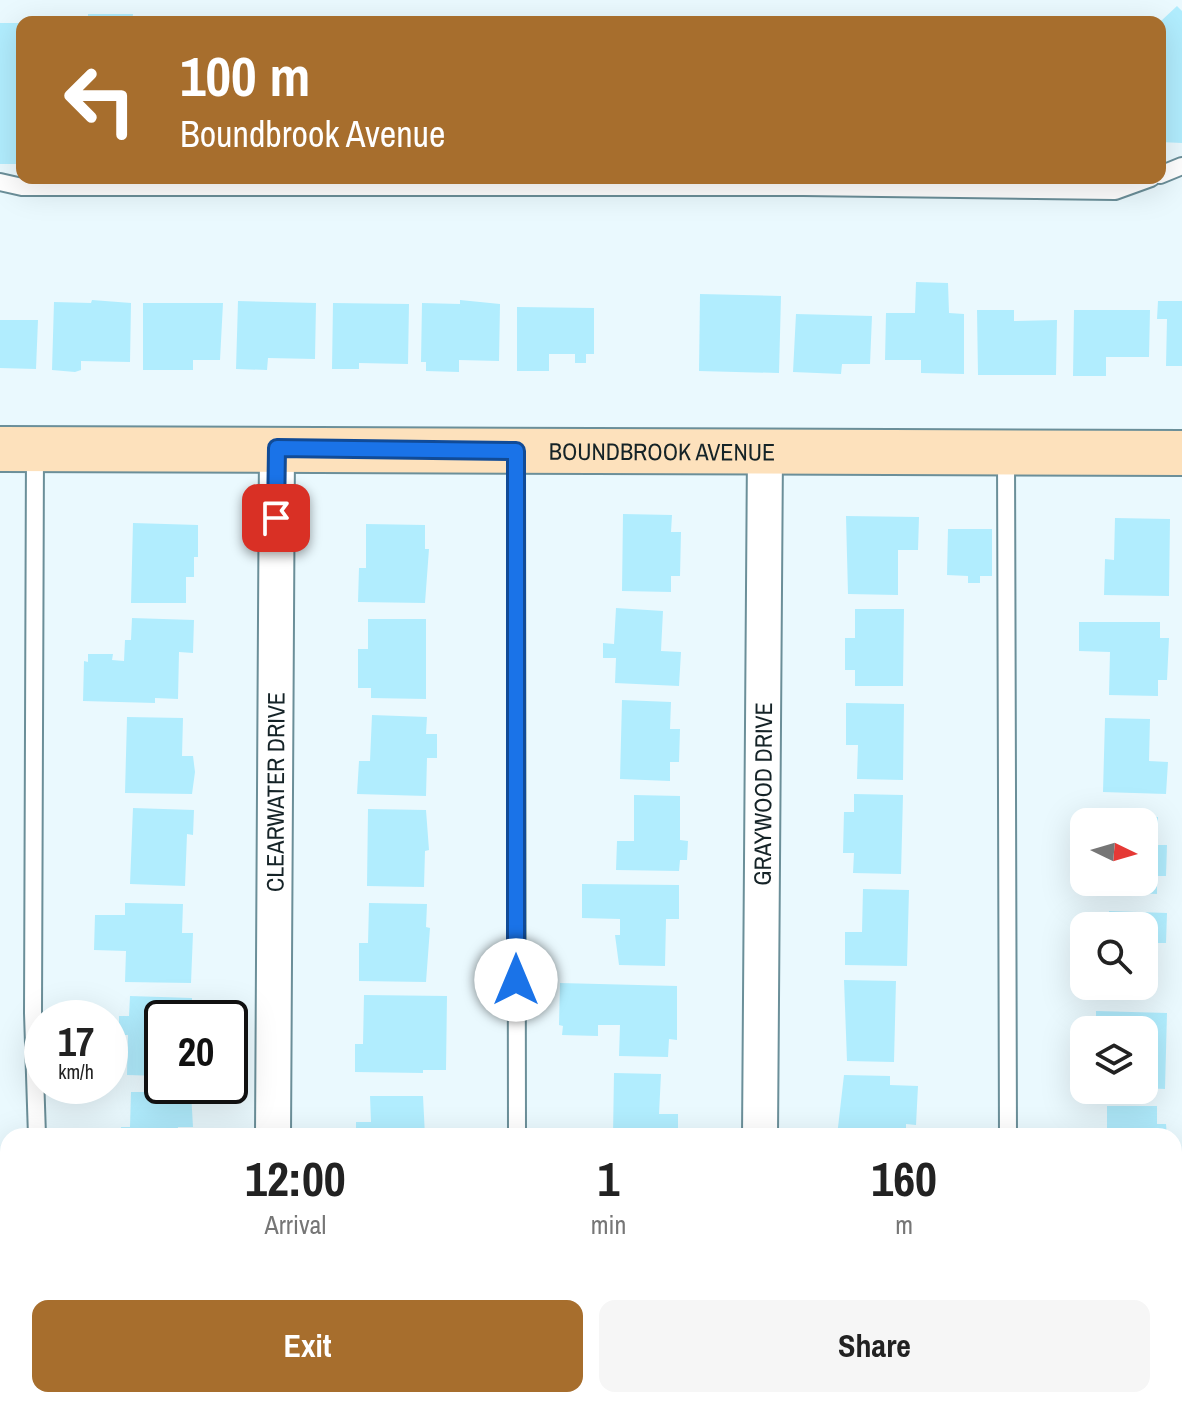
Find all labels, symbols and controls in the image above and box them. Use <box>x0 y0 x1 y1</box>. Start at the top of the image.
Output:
text: 100 m <box>180 38 310 113</box>
icon: left <box>48 48 152 152</box>
text: Boundbrook Avenue <box>180 110 445 158</box>
street label: BOUNDBROOK AVENUE <box>549 435 775 468</box>
pin <box>242 484 310 552</box>
icon: arrive <box>254 496 298 540</box>
street label: CLEARWATER DRIVE <box>258 692 292 892</box>
street label: GRAYWOOD DRIVE <box>746 702 779 886</box>
north arrow <box>1070 808 1158 896</box>
map controls <box>1070 808 1158 1104</box>
button: search <box>1070 912 1158 1000</box>
position arrow <box>474 938 558 1022</box>
speed limit sign: 20 <box>144 1000 248 1104</box>
text: 17 <box>58 1015 94 1068</box>
button: layers <box>1070 1016 1158 1104</box>
text: km/h <box>58 1058 94 1085</box>
text: 12:00 <box>245 1146 346 1211</box>
text: 1 <box>598 1146 619 1211</box>
text: 160 <box>871 1146 937 1211</box>
text: Arrival <box>265 1207 326 1242</box>
text: min <box>591 1207 626 1242</box>
text: m <box>895 1207 913 1242</box>
button: Exit <box>32 1300 583 1392</box>
button: Share <box>599 1300 1150 1392</box>

